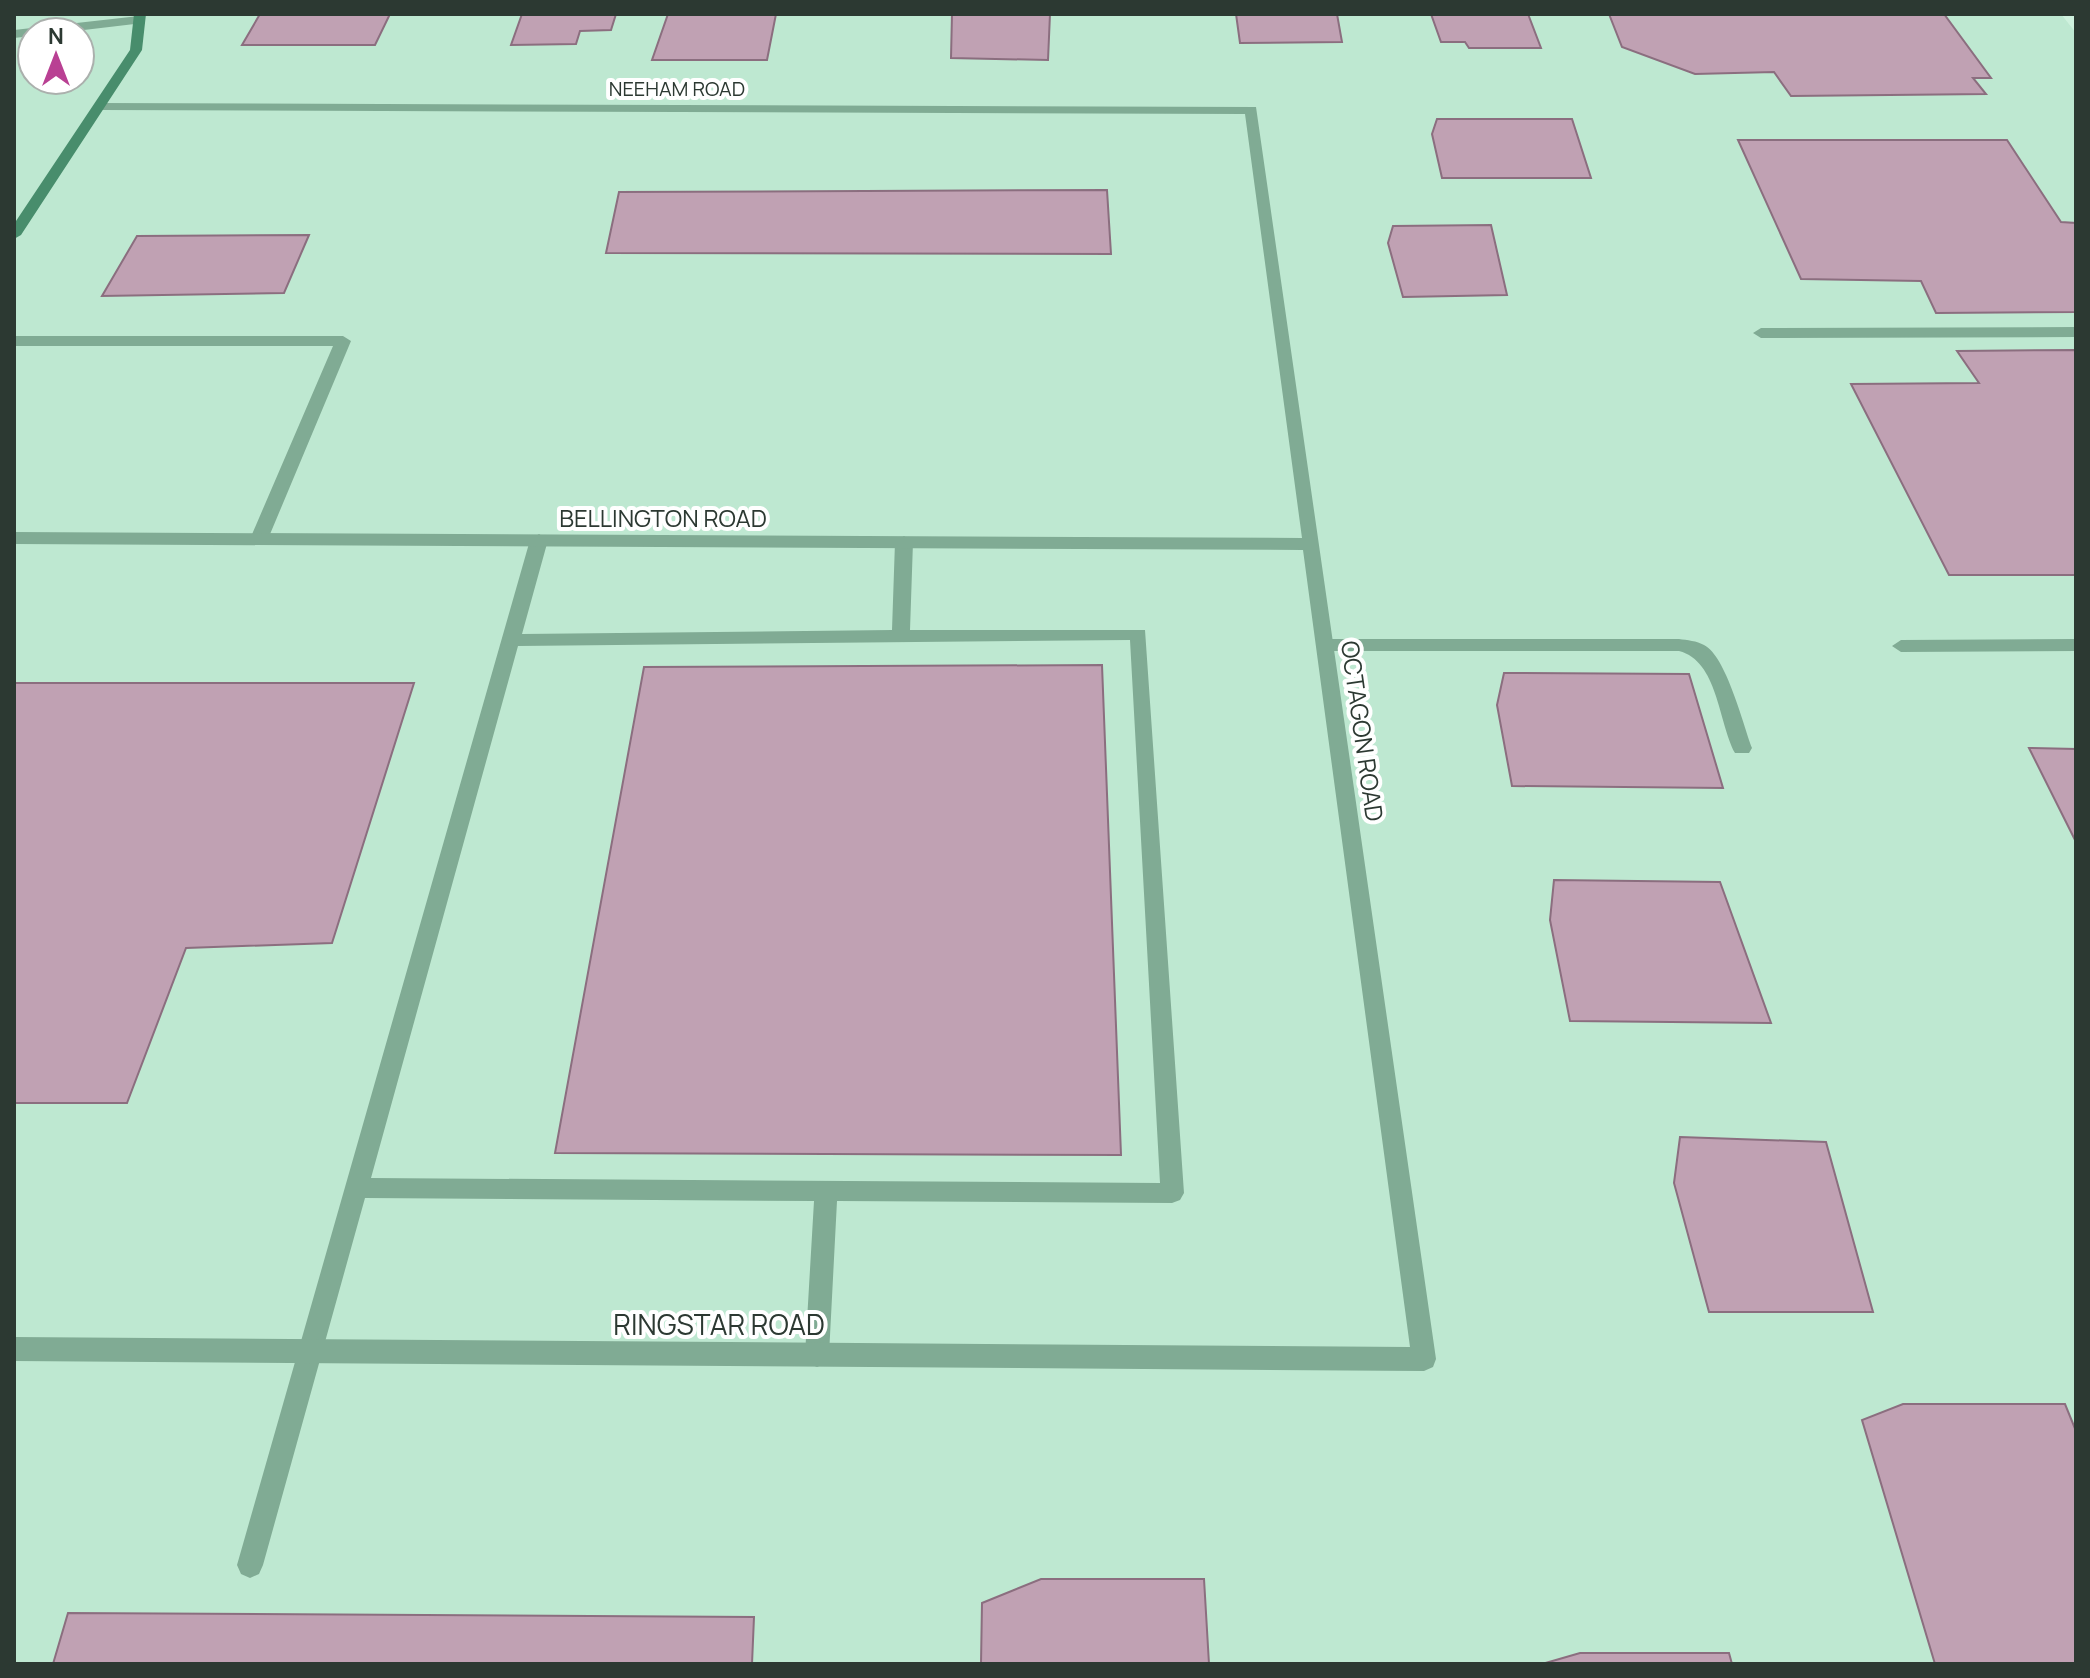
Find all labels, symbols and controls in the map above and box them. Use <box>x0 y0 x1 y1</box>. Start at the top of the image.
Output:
north arrow <box>16 16 96 96</box>
text: N <box>48 21 64 51</box>
street label: NEEHAM ROAD <box>609 75 745 102</box>
street label: BELLINGTON ROAD <box>559 501 767 534</box>
street label: OCTAGON ROAD <box>1334 639 1392 823</box>
street label: RINGSTAR ROAD <box>613 1305 825 1343</box>

